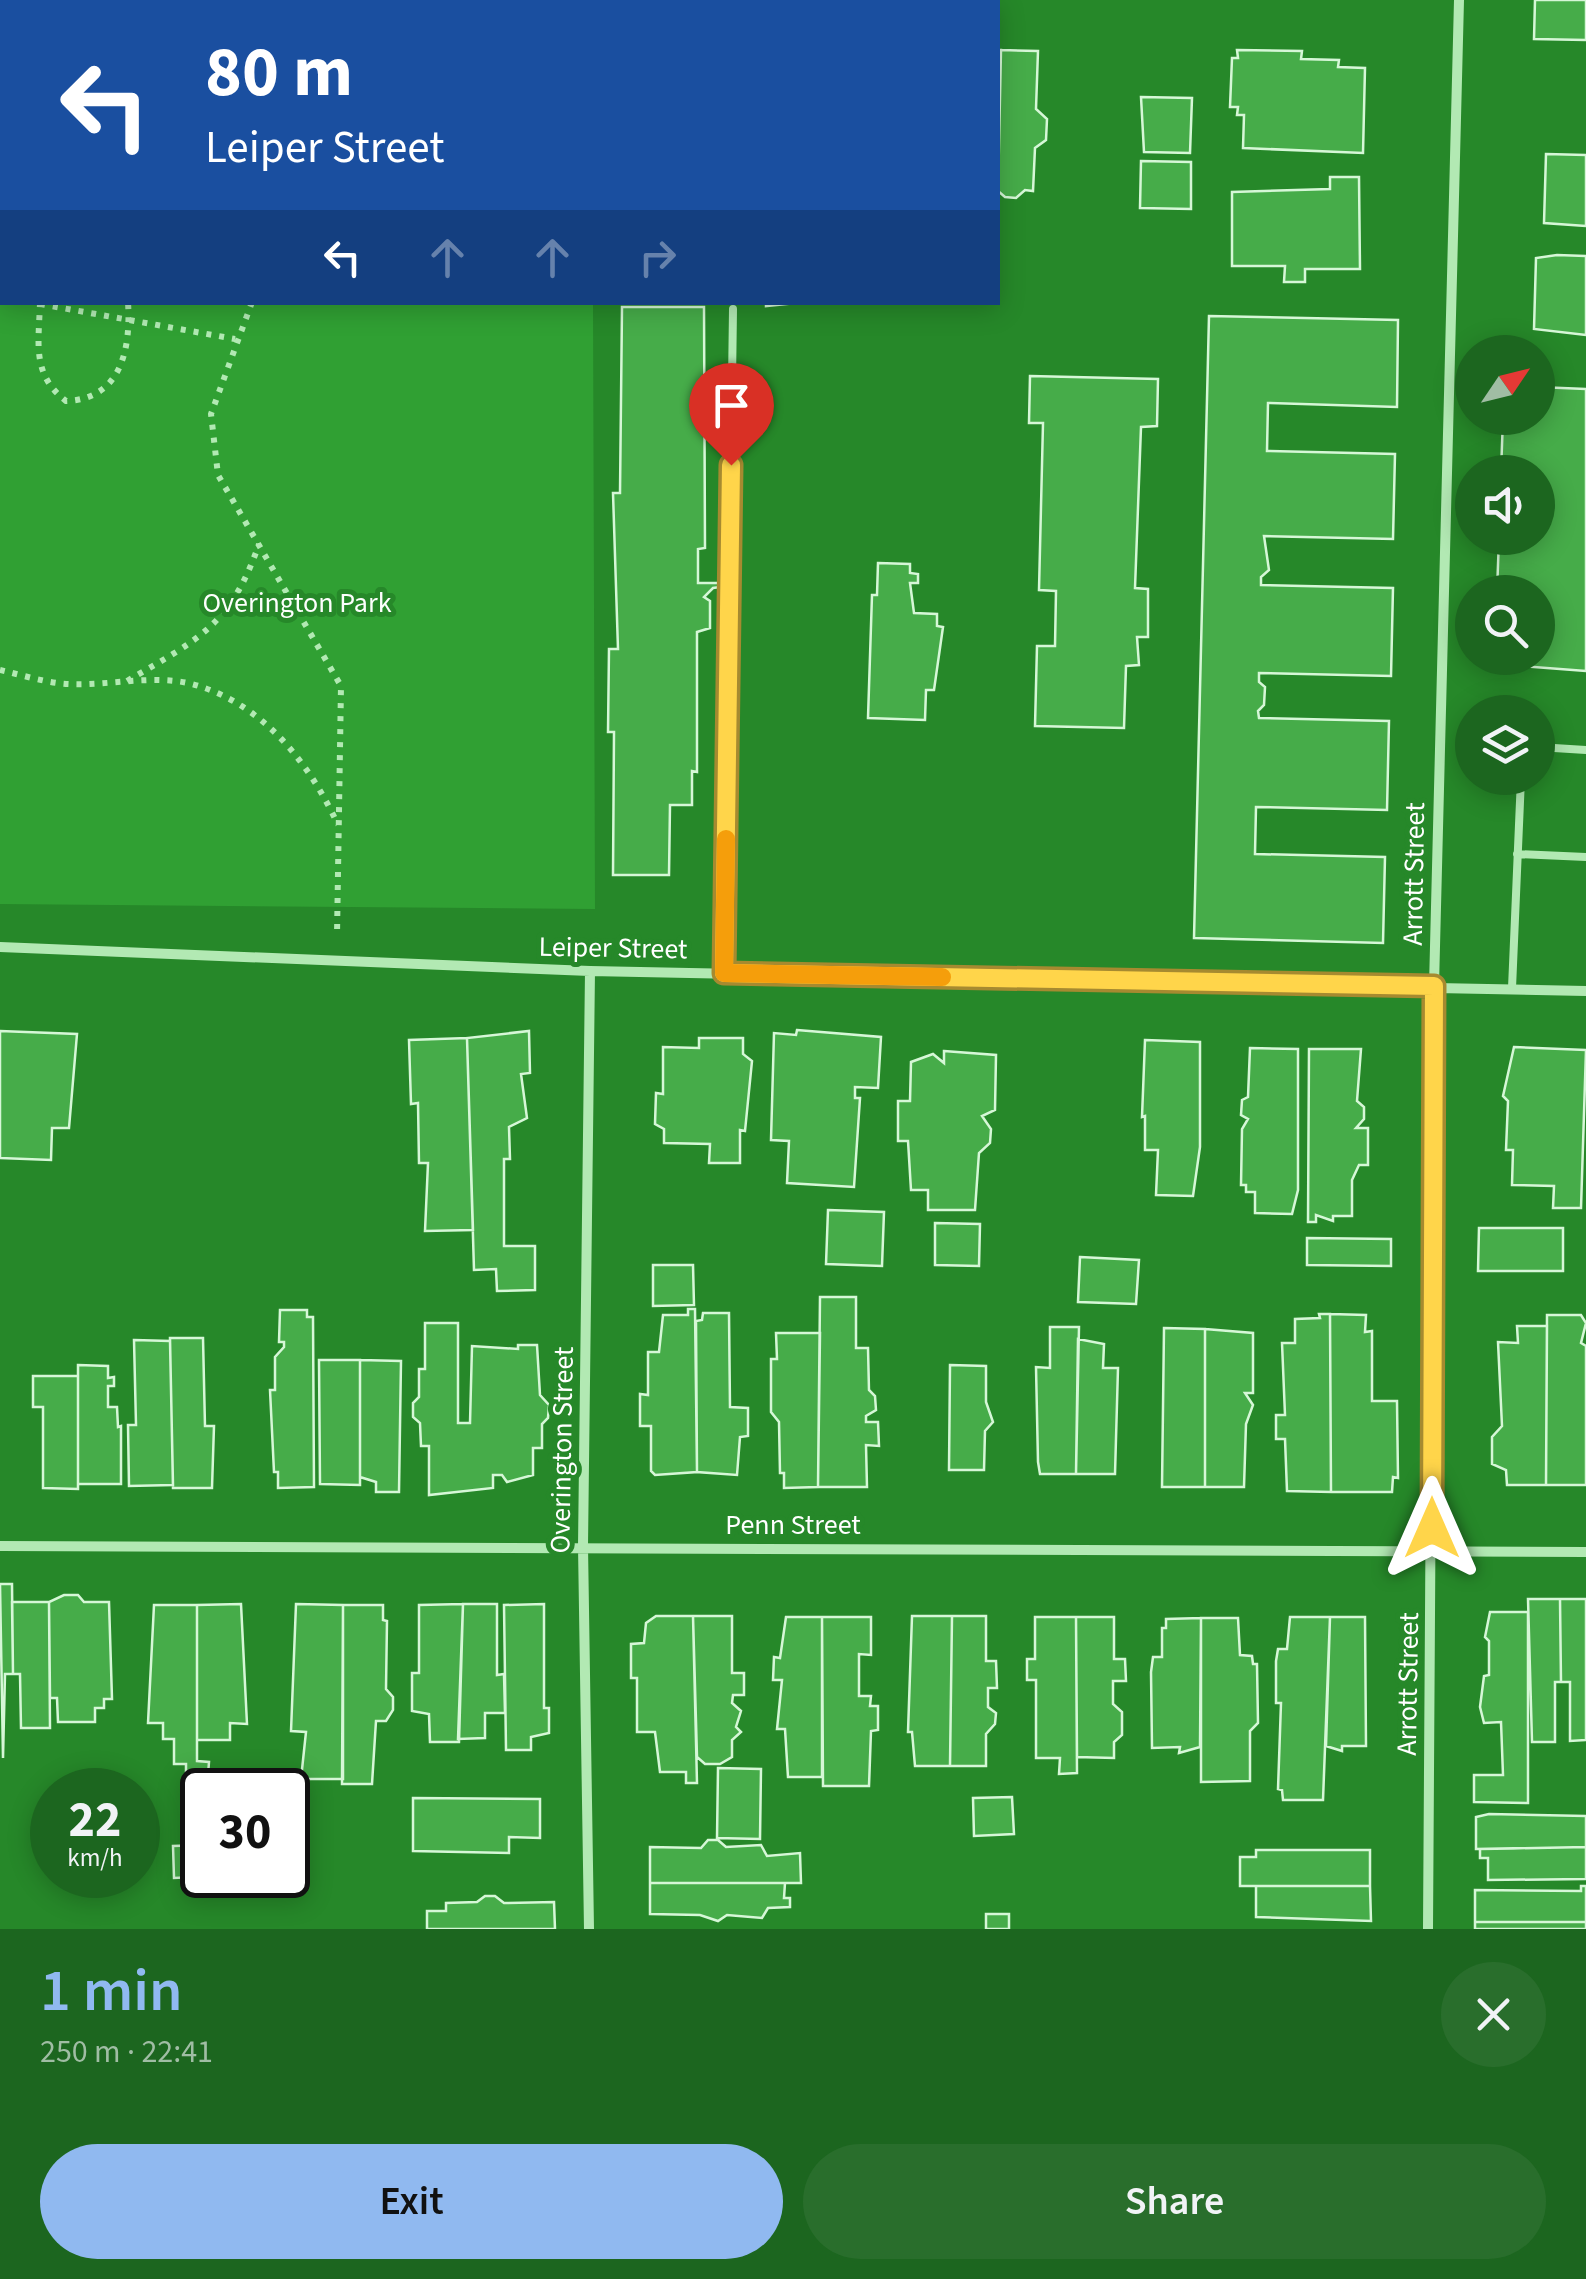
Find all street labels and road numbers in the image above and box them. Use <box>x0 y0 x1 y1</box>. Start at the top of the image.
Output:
street label: Arrott Street <box>1393 802 1435 946</box>
street label: Leiper Street <box>538 927 688 969</box>
street label: Overington Street <box>540 1346 584 1554</box>
street label: Penn Street <box>725 1505 861 1545</box>
street label: Arrott Street <box>1387 1612 1429 1756</box>

